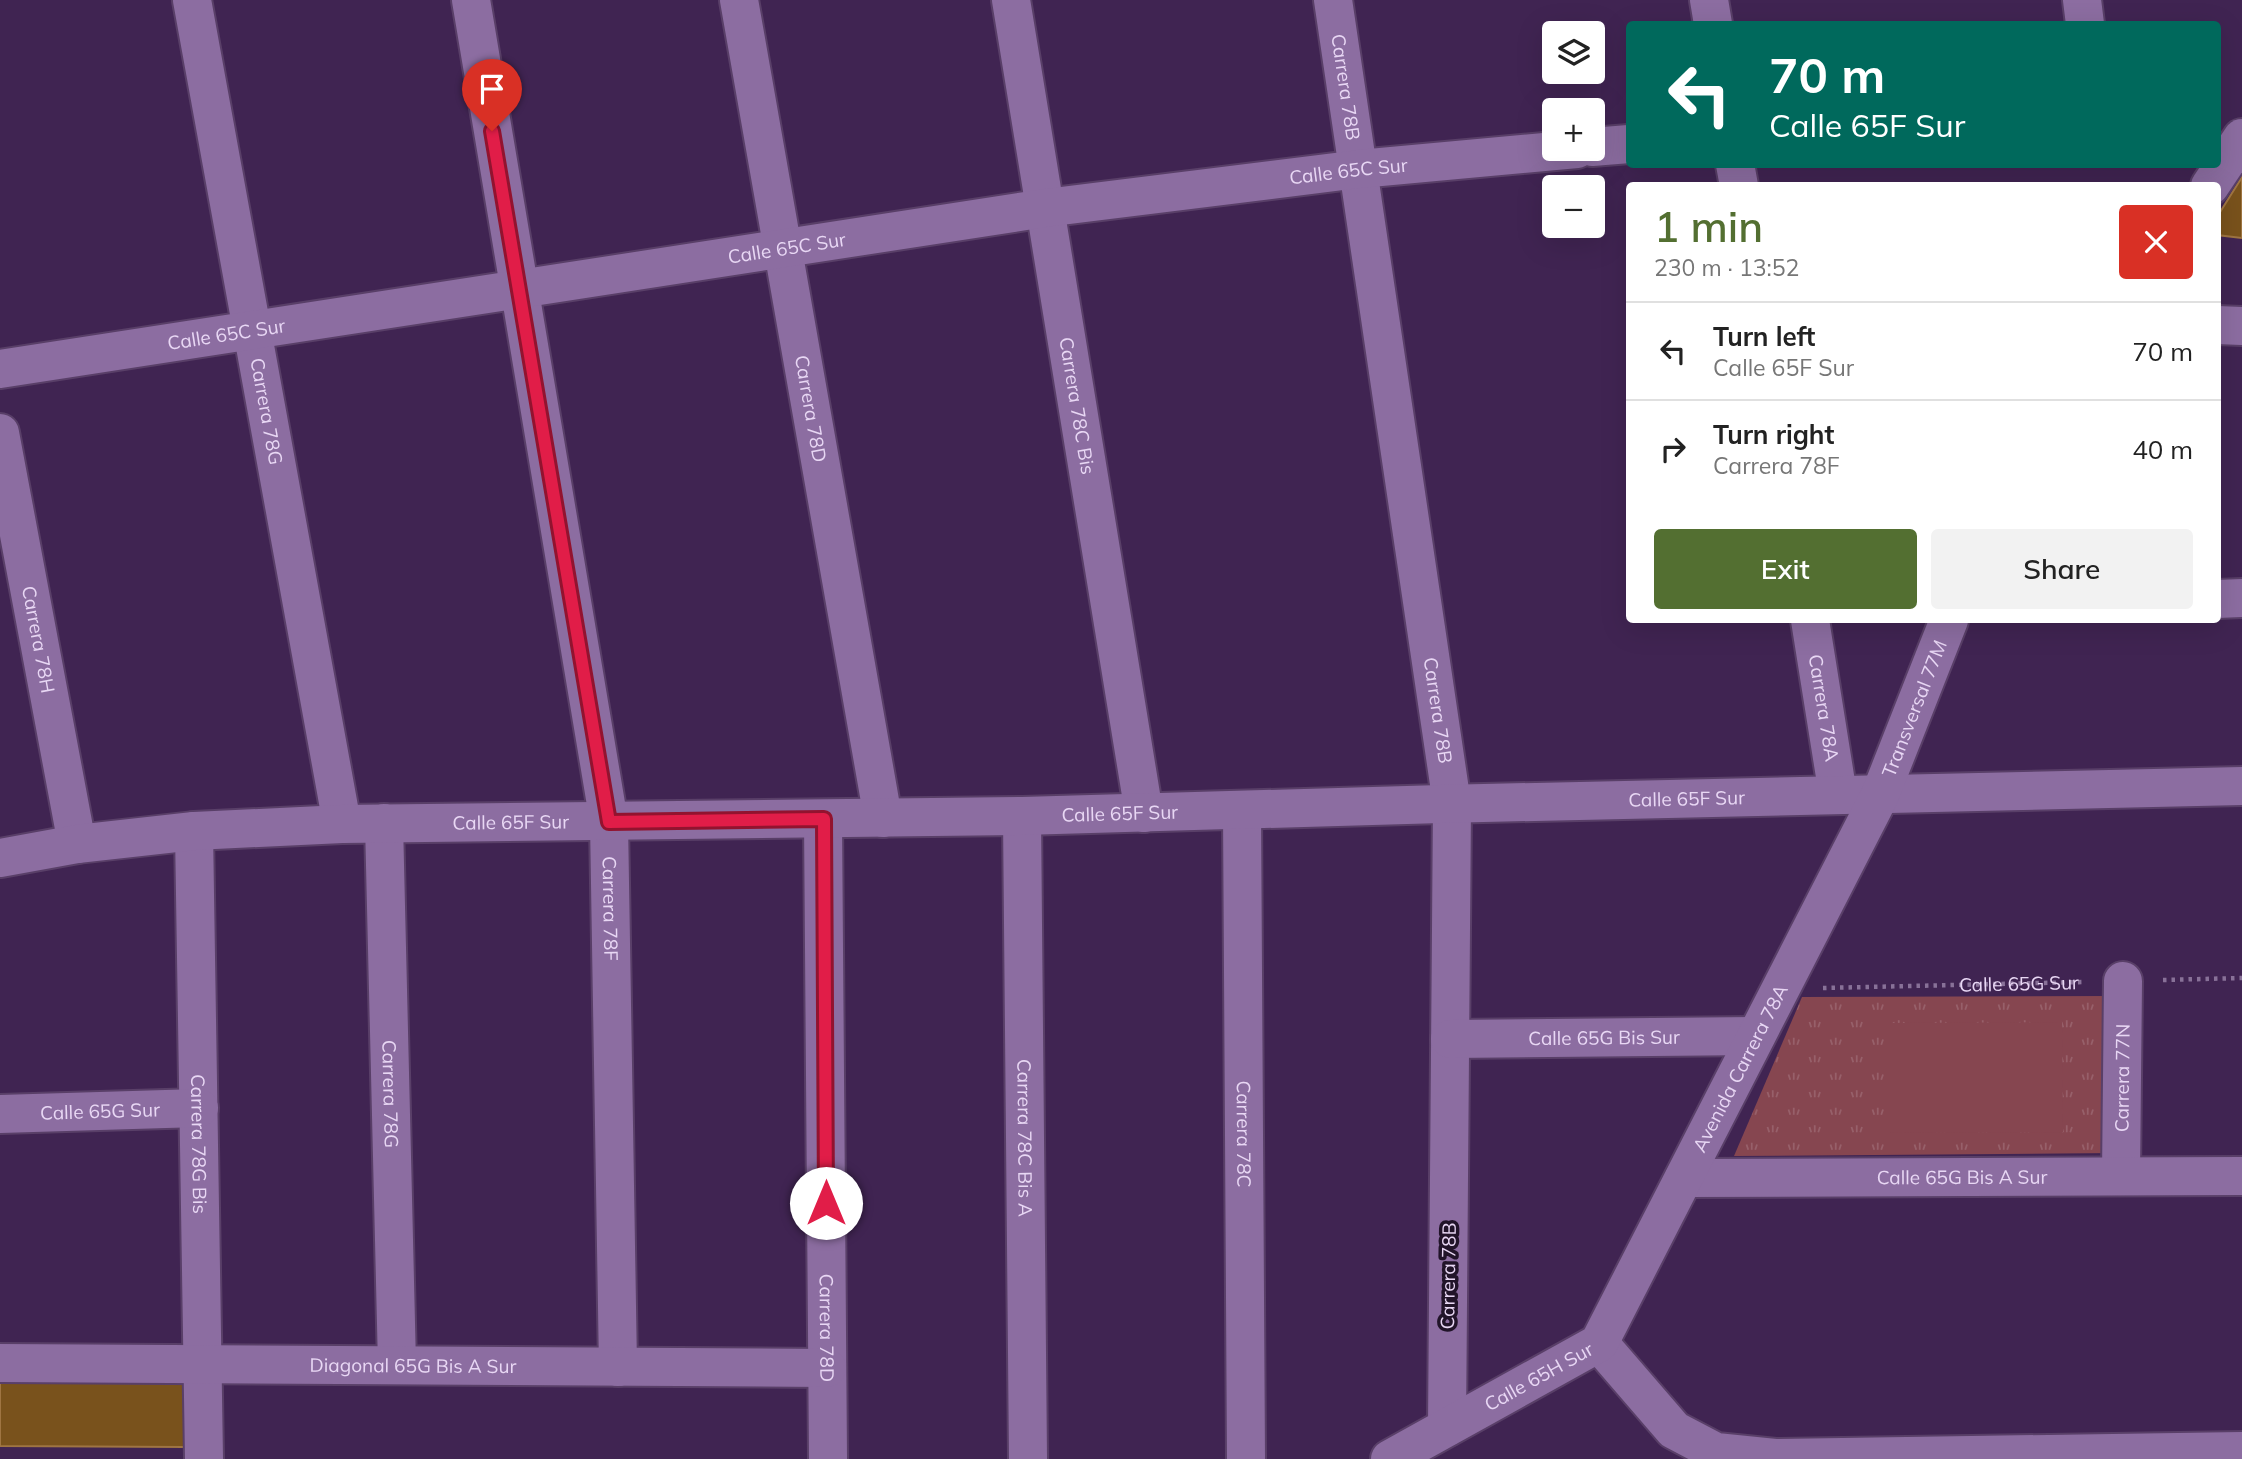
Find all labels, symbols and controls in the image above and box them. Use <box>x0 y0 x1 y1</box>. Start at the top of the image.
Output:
map controls <box>1542 21 1605 238</box>
button: layers <box>1542 21 1605 84</box>
street label: Carrera 78B <box>1326 32 1366 142</box>
text: 70 m <box>1769 44 1885 105</box>
icon: left <box>1654 49 1745 140</box>
pin <box>462 59 522 131</box>
icon: arrive <box>473 70 511 108</box>
button: + <box>1542 98 1605 161</box>
text: Calle 65F Sur <box>1769 105 1965 145</box>
street label: Calle 65C Sur <box>1288 153 1409 190</box>
button: − <box>1542 175 1605 238</box>
text: 1 min <box>1654 200 1763 253</box>
button: close <box>2119 205 2193 279</box>
street label: Calle 65C Sur <box>726 227 847 269</box>
text: 230 m · 13:52 <box>1654 253 1799 282</box>
street label: Calle 65C Sur <box>166 313 287 355</box>
text: Turn left <box>1713 320 1815 353</box>
icon: left <box>1654 332 1692 370</box>
street label: Carrera 78C Bis <box>1054 335 1100 476</box>
text: 70 m <box>2132 335 2193 368</box>
street label: Carrera 78D <box>790 353 832 464</box>
text: Calle 65F Sur <box>1713 353 1854 382</box>
street label: Carrera 78G <box>245 356 288 467</box>
text: Turn right <box>1713 418 1834 451</box>
icon: right <box>1654 430 1692 468</box>
text: 40 m <box>2132 433 2193 466</box>
text: Carrera 78F <box>1713 451 1840 480</box>
button: Exit <box>1654 529 1917 609</box>
button: Share <box>1931 529 2193 609</box>
street label: Carrera 78H <box>17 584 60 695</box>
street label: Transversal 77M <box>1876 636 1952 780</box>
street label: Carrera 78A <box>1804 653 1844 763</box>
street label: Carrera 78B <box>1418 656 1458 765</box>
street label: Calle 65F Sur <box>1628 785 1745 812</box>
street label: Calle 65F Sur <box>1061 800 1179 827</box>
street label: Calle 65F Sur <box>452 809 569 835</box>
street label: Carrera 78F <box>598 856 623 961</box>
street label: Calle 65G Sur <box>1959 970 2079 997</box>
street label: Avenida Carrera 78A <box>1687 980 1793 1156</box>
street label: Carrera 77N <box>2109 1024 2135 1132</box>
street label: Calle 65G Bis Sur <box>1528 1025 1680 1050</box>
street label: Carrera 78G <box>377 1040 404 1148</box>
street label: Carrera 78C Bis A <box>1012 1059 1038 1217</box>
street label: Carrera 78G Bis <box>186 1074 212 1214</box>
street label: Carrera 78C <box>1232 1080 1256 1188</box>
street label: Calle 65G Sur <box>40 1097 160 1125</box>
street label: Calle 65G Bis A Sur <box>1877 1165 2047 1189</box>
position arrow <box>789 1166 863 1240</box>
street label: Carrera 78B <box>1435 1222 1461 1330</box>
street label: Carrera 78D <box>815 1274 839 1382</box>
street label: Calle 65H Sur <box>1480 1337 1597 1416</box>
street label: Diagonal 65G Bis A Sur <box>310 1353 517 1378</box>

